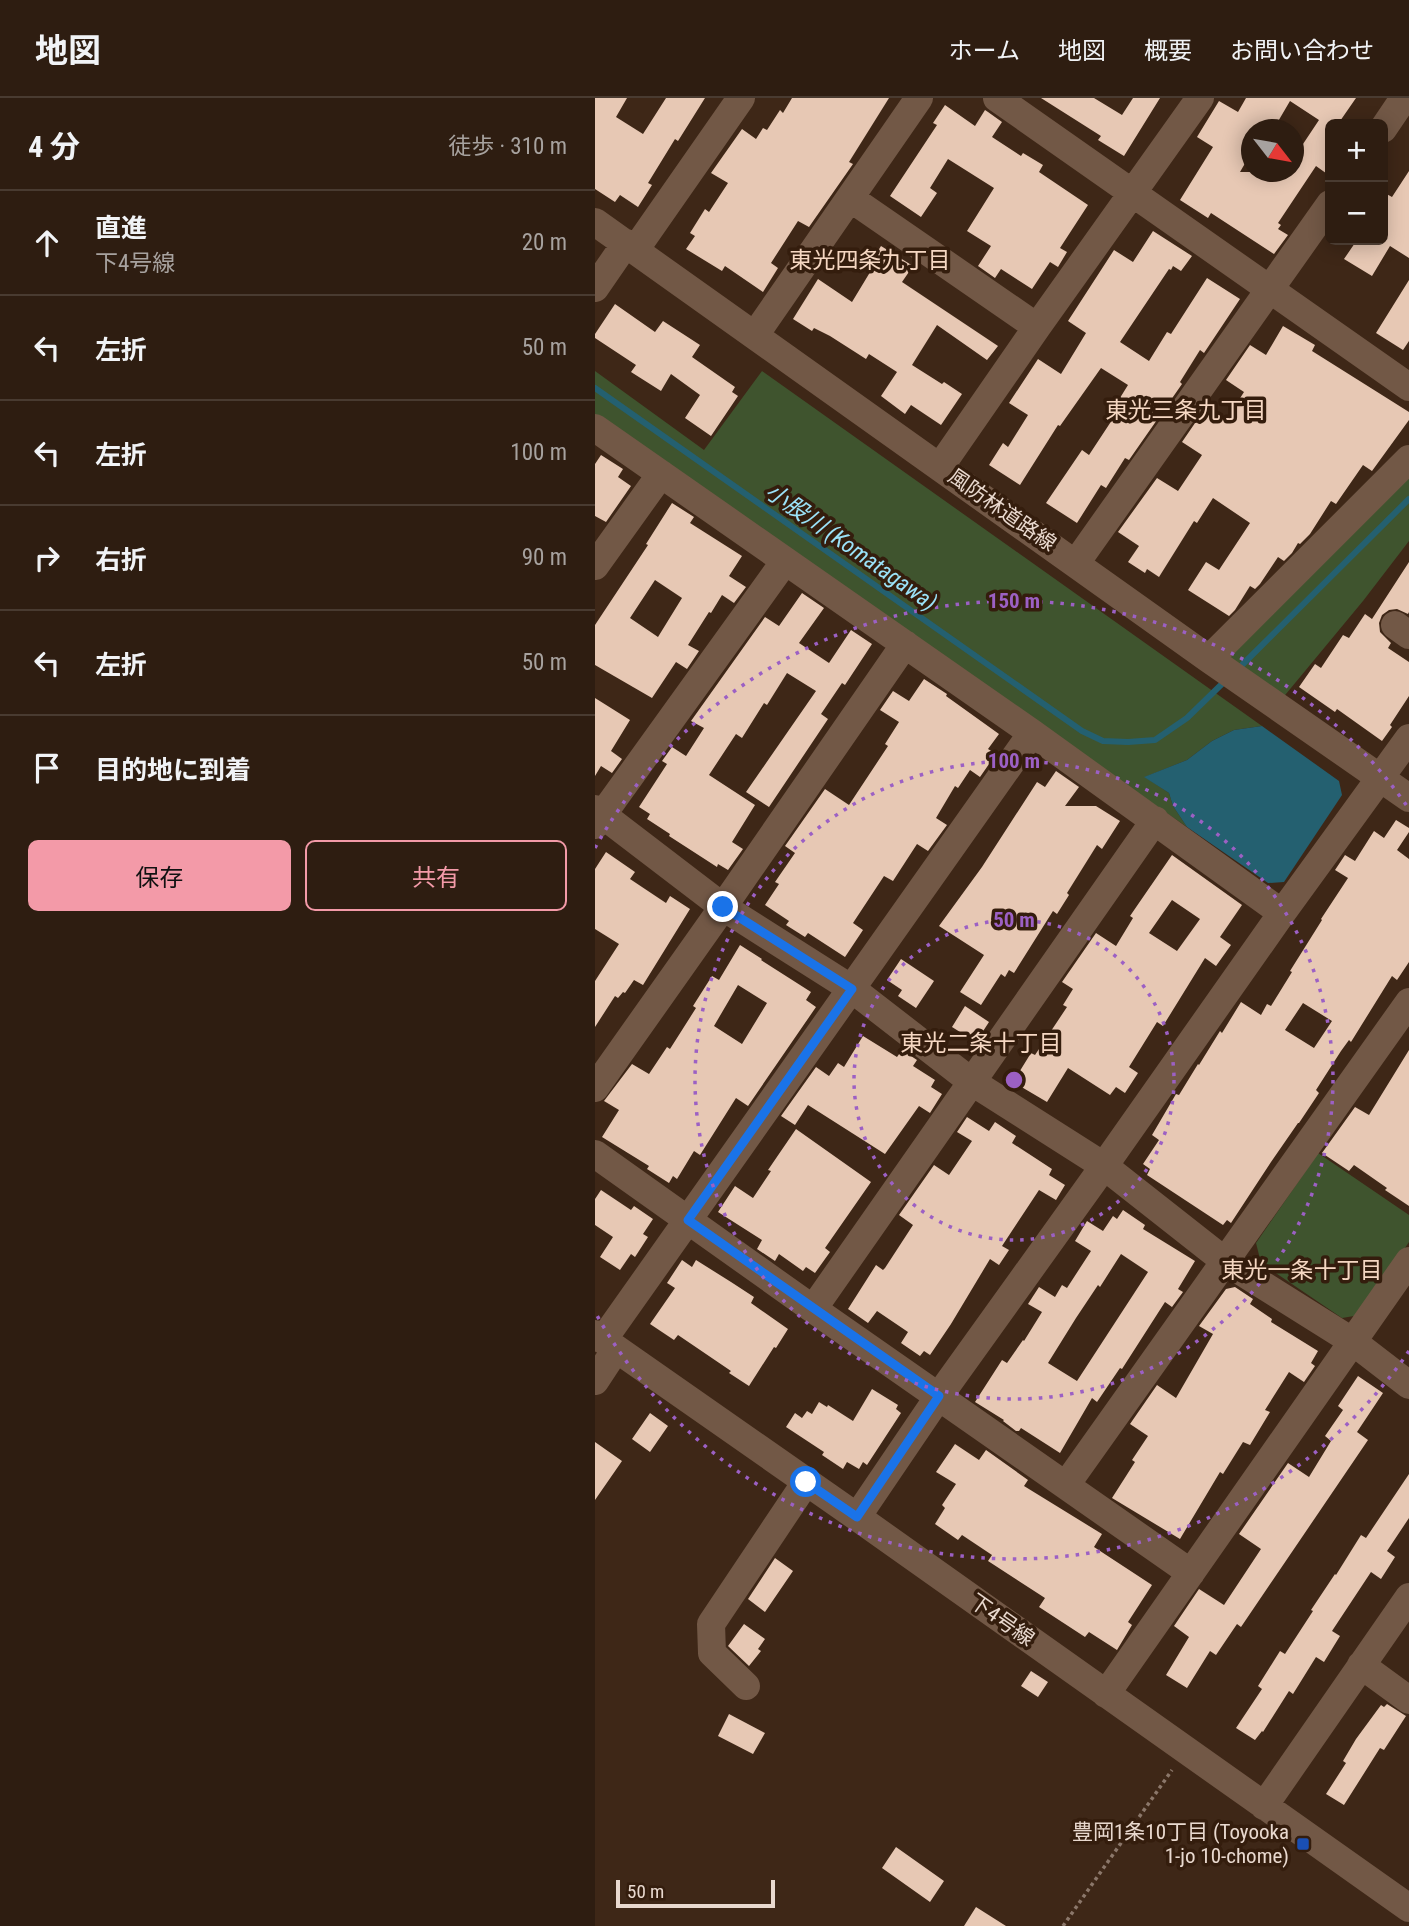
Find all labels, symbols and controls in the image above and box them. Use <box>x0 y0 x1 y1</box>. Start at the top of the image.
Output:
text: 地図 <box>35 31 101 70</box>
text: ホーム <box>949 37 1020 65</box>
text: 地図 <box>1058 37 1106 65</box>
text: 概要 <box>1144 37 1192 65</box>
text: お問い合わせ <box>1230 37 1374 65</box>
north arrow <box>1241 119 1304 182</box>
map controls <box>1325 119 1388 245</box>
button: + <box>1325 119 1388 182</box>
text: 4 分 <box>28 129 80 164</box>
text: 徒歩 · 310 m <box>448 133 567 160</box>
button: − <box>1325 182 1388 245</box>
text: 直進 <box>95 213 147 243</box>
icon: ahead <box>28 224 66 262</box>
text: 20 m <box>522 229 567 256</box>
district label: 東光四条九丁目 <box>790 247 951 274</box>
text: 下4号線 <box>95 250 175 277</box>
icon: left <box>28 329 66 367</box>
text: 50 m <box>522 334 567 361</box>
text: 左折 <box>95 335 147 365</box>
district label: 東光三条九丁目 <box>1106 397 1267 424</box>
icon: left <box>28 434 66 472</box>
text: 100 m <box>510 439 567 466</box>
text: 左折 <box>95 440 147 470</box>
street label: 風防林道路線 <box>944 464 1060 556</box>
water label: 小股川 (Komatagawa) <box>760 478 942 616</box>
icon: right <box>28 539 66 577</box>
text: 90 m <box>522 544 567 571</box>
text: 右折 <box>95 545 147 575</box>
text: 150 m <box>988 589 1040 613</box>
icon: left <box>28 644 66 682</box>
text: 50 m <box>522 649 567 676</box>
text: 左折 <box>95 650 147 680</box>
icon: arrive <box>28 749 66 787</box>
text: 100 m <box>988 749 1040 773</box>
text: 目的地に到着 <box>95 755 251 785</box>
button: 保存 <box>28 840 291 911</box>
button: 共有 <box>305 840 567 911</box>
route end <box>707 891 738 922</box>
text: 50 m <box>993 908 1035 932</box>
district label: 東光二条十丁目 <box>901 1030 1062 1057</box>
centre of rings <box>1002 1068 1026 1092</box>
district label: 東光一条十丁目 <box>1222 1257 1383 1284</box>
route start <box>790 1466 821 1497</box>
street label: 下4号線 <box>965 1589 1039 1651</box>
place label: 豊岡1条10丁目 (Toyooka 1-jo 10-chome) <box>1072 1820 1289 1868</box>
marker: 豊岡1条10丁目 (Toyooka 1-jo 10-chome) <box>1295 1836 1311 1852</box>
scale bar <box>616 1877 775 1909</box>
text: 50 m <box>627 1880 664 1903</box>

